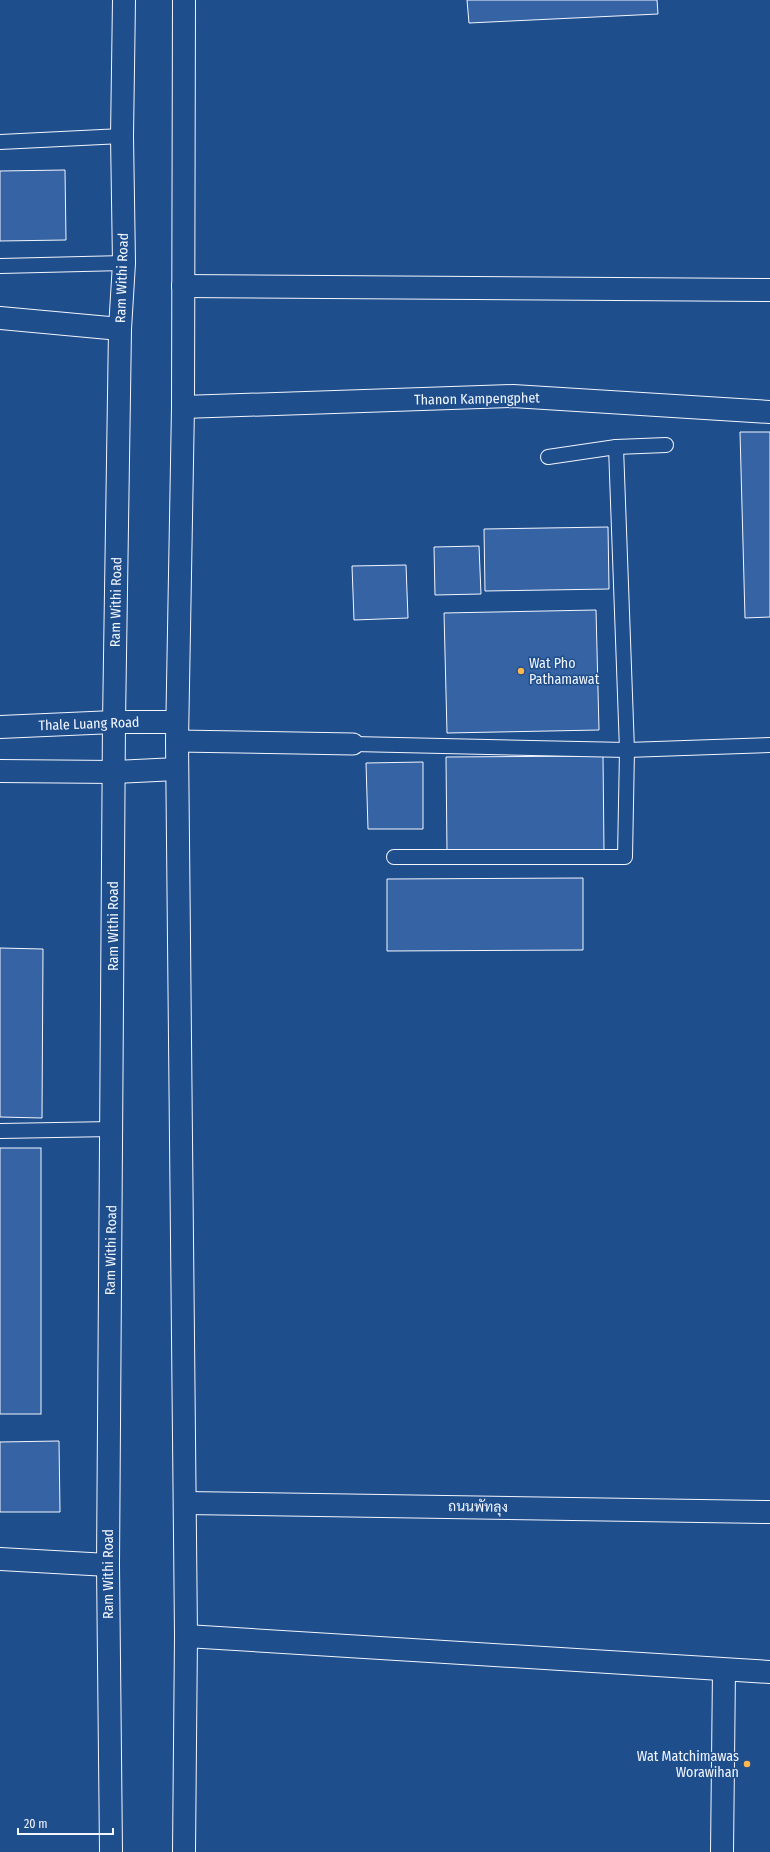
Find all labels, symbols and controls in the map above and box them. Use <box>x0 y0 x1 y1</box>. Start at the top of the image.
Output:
street label: Ram Withi Road <box>112 233 132 323</box>
street label: Thanon Kampengphet <box>414 389 540 409</box>
street label: Ram Withi Road <box>107 557 125 647</box>
place label: Wat Pho Pathamawat <box>529 655 600 688</box>
marker: Wat Pho Pathamawat <box>516 666 526 676</box>
street label: Thale Luang Road <box>38 714 140 734</box>
street label: Ram Withi Road <box>105 881 122 971</box>
street label: Ram Withi Road <box>102 1205 120 1295</box>
street label: ถนนพัทลุง <box>448 1498 508 1517</box>
street label: Ram Withi Road <box>100 1529 117 1619</box>
place label: Wat Matchimawas Worawihan <box>637 1748 739 1781</box>
marker: Wat Matchimawas Worawihan <box>742 1759 752 1769</box>
scale bar <box>18 1810 113 1836</box>
text: 20 m <box>24 1817 48 1831</box>

